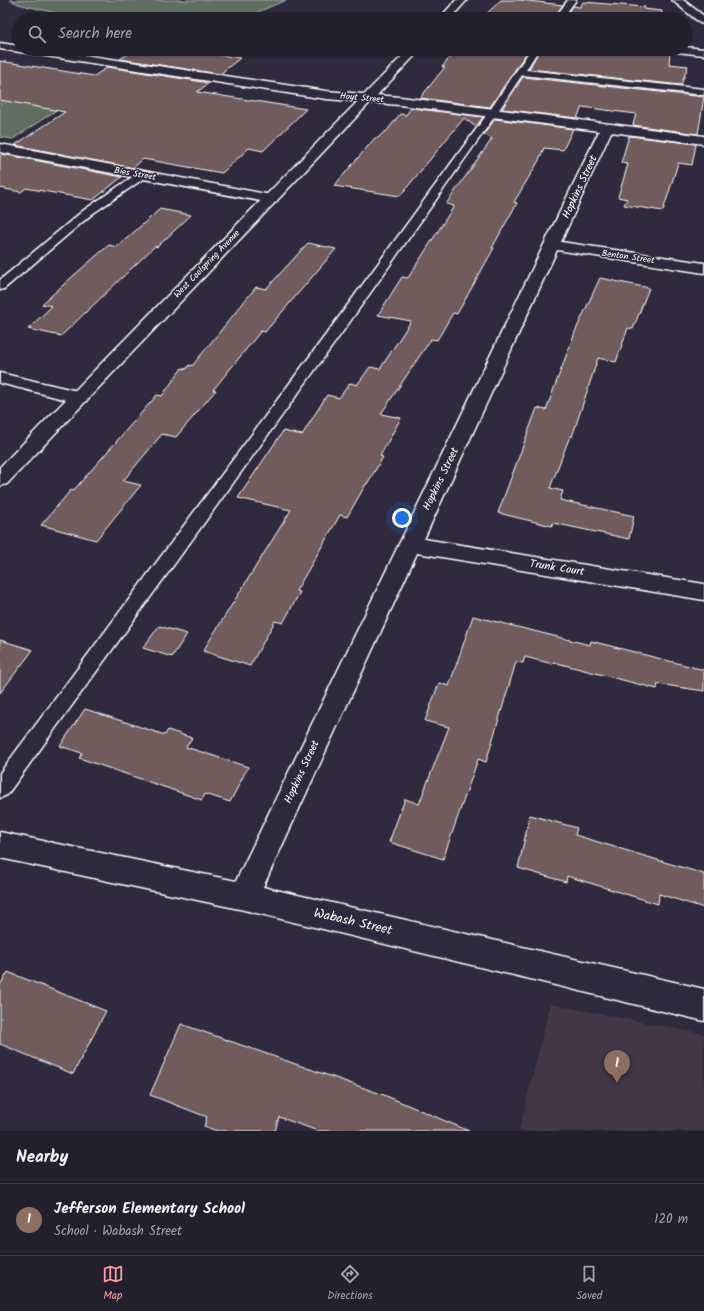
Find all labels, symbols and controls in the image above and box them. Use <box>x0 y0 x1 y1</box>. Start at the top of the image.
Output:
search box <box>12 12 692 56</box>
text: Search here <box>58 22 132 46</box>
icon: search <box>26 23 48 45</box>
street label: Hoyt Street <box>339 89 385 107</box>
street label: Hopkins Street <box>557 152 603 222</box>
street label: Bies Street <box>113 163 158 185</box>
street label: West Coolspring Avenue <box>170 226 244 302</box>
street label: Benton Street <box>601 246 656 268</box>
street label: Hopkins Street <box>418 444 464 514</box>
your location <box>392 508 412 528</box>
street label: Trunk Court <box>528 555 586 581</box>
street label: Hopkins Street <box>279 737 325 807</box>
street label: Wabash Street <box>312 903 395 941</box>
pin: 1 <box>604 1050 630 1083</box>
text: Nearby <box>16 1144 68 1171</box>
text: Jefferson Elementary School <box>54 1197 245 1221</box>
text: 1 <box>27 1209 31 1230</box>
text: 120 m <box>654 1209 688 1230</box>
text: School · Wabash Street <box>54 1221 182 1242</box>
tab: Map <box>102 1263 124 1305</box>
tab: Directions <box>327 1263 373 1305</box>
tab: Saved <box>576 1263 602 1305</box>

